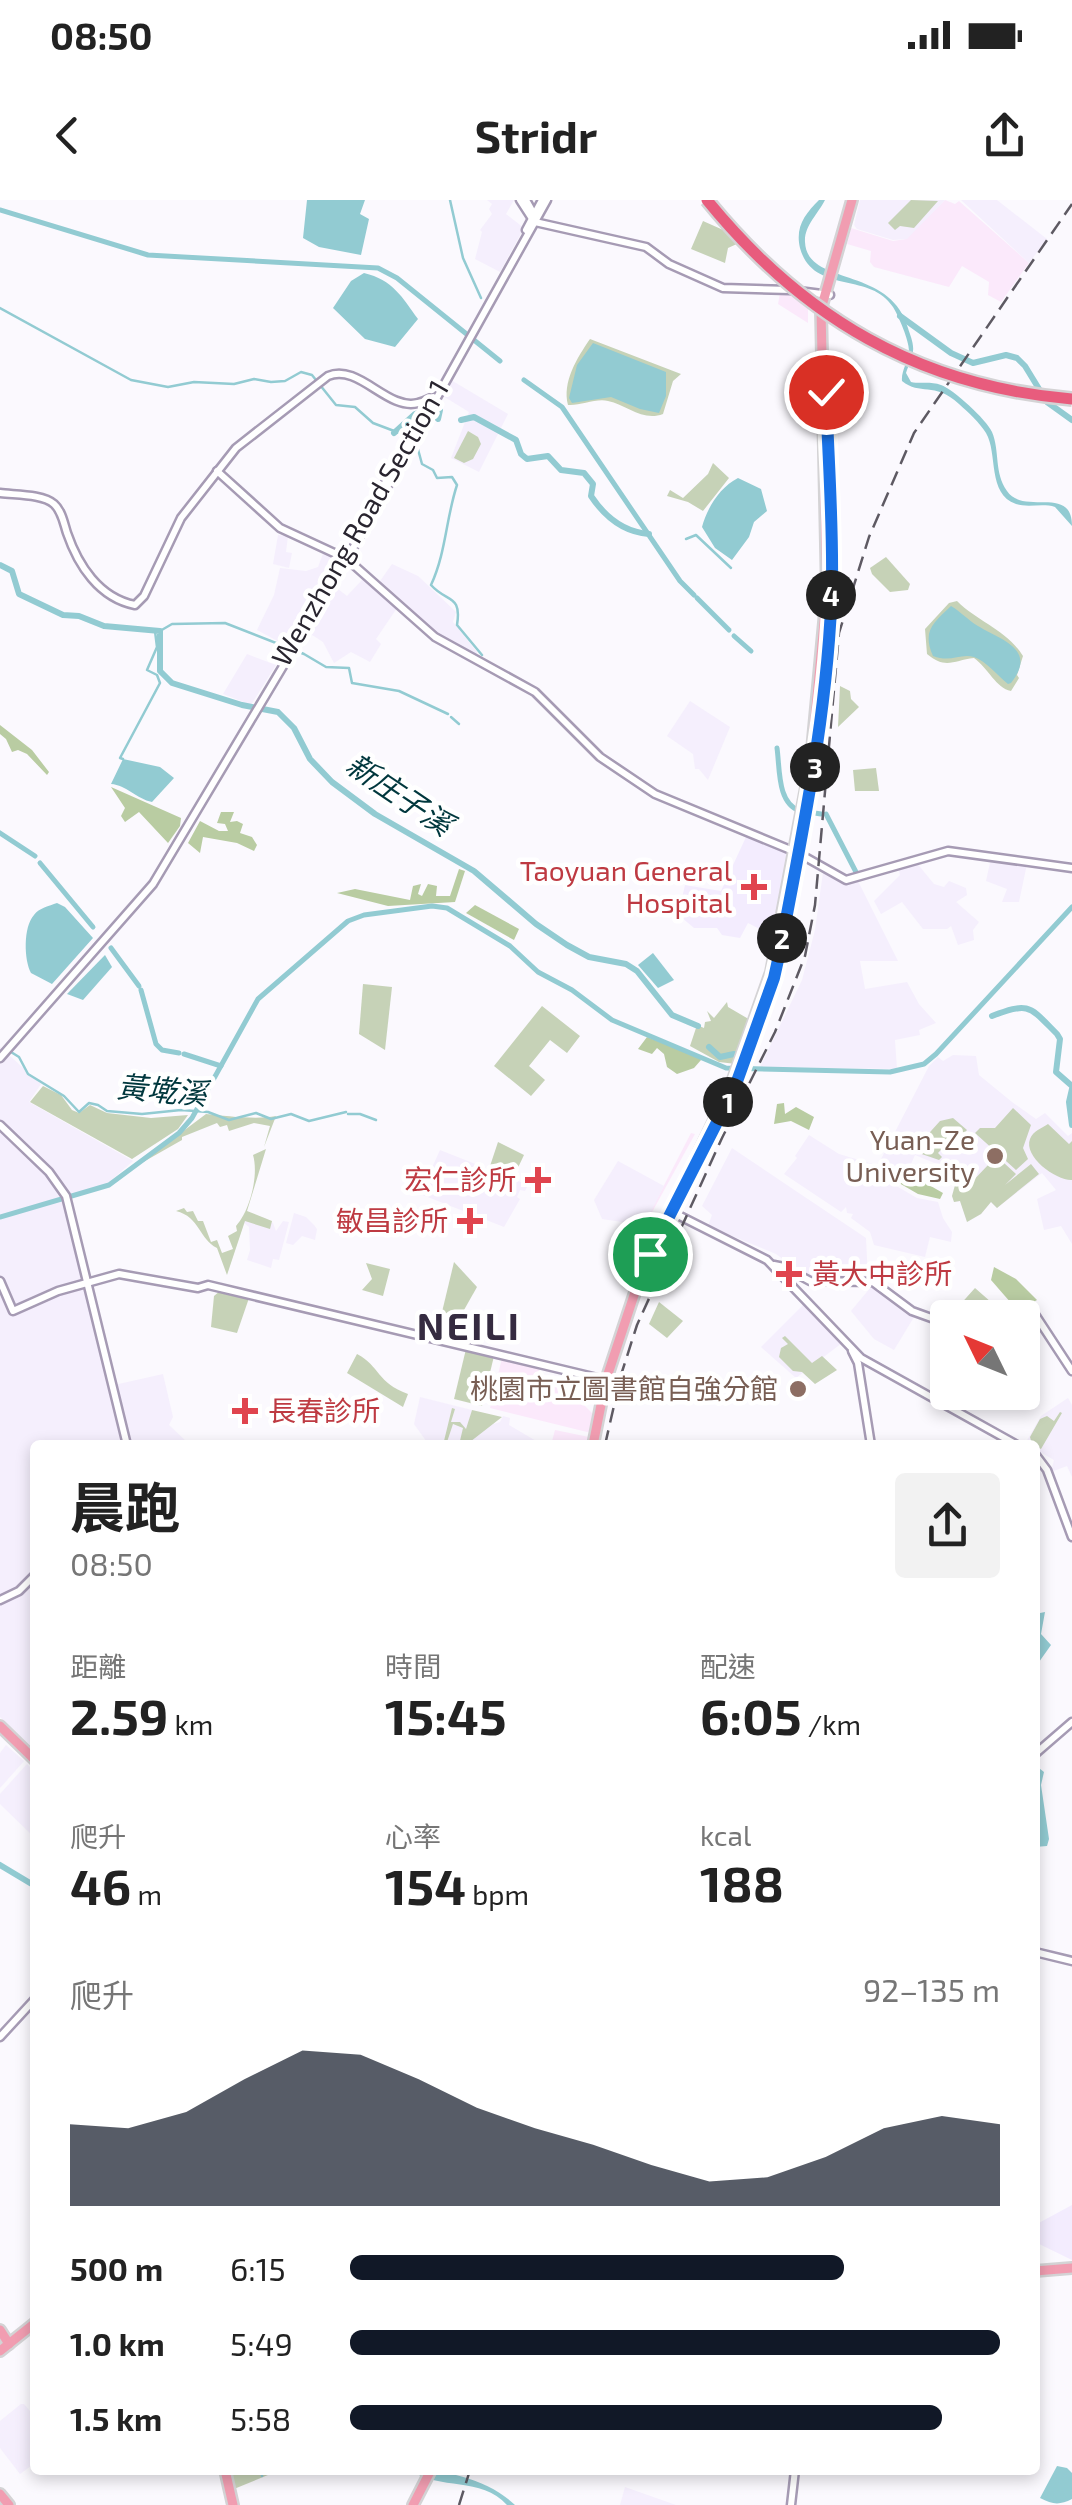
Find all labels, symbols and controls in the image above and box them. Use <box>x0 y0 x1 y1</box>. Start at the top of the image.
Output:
text: 08:50 <box>50 12 152 58</box>
icon: back <box>40 108 95 163</box>
text: Stridr <box>475 108 597 162</box>
icon: share <box>977 108 1032 163</box>
pin <box>784 350 869 435</box>
icon: check <box>799 365 854 420</box>
street label: Wenzhong Road Section 1 <box>263 374 455 671</box>
pin: 4 <box>806 570 856 620</box>
text: 4 <box>822 578 840 612</box>
pin: 3 <box>790 742 840 792</box>
water label: 新庄子溪 <box>340 745 463 844</box>
text: 3 <box>807 750 823 784</box>
place label: Taoyuan General Hospital <box>520 853 733 919</box>
marker: Taoyuan General Hospital <box>741 874 767 900</box>
pin: 2 <box>757 913 807 963</box>
text: 2 <box>774 921 790 955</box>
water label: 黃墘溪 <box>116 1067 213 1111</box>
pin: 1 <box>703 1077 753 1127</box>
text: 1 <box>722 1085 734 1119</box>
place label: Yuan-Ze University <box>846 1122 975 1188</box>
marker: Yuan-Ze University <box>984 1145 1006 1167</box>
place label: 宏仁診所 <box>404 1162 516 1196</box>
marker: 宏仁診所 <box>525 1167 551 1193</box>
place label: 敏昌診所 <box>336 1203 448 1237</box>
marker: 敏昌診所 <box>457 1208 483 1234</box>
pin <box>608 1212 693 1297</box>
icon: arrive <box>623 1227 678 1282</box>
place label: 黃大中診所 <box>812 1256 952 1290</box>
marker: 黃大中診所 <box>776 1261 802 1287</box>
north arrow <box>930 1300 1040 1410</box>
map controls <box>930 1300 1040 1410</box>
district label: NEILI <box>417 1302 521 1348</box>
place label: 桃園市立圖書館自強分館 <box>470 1371 778 1405</box>
marker: 桃園市立圖書館自強分館 <box>787 1378 809 1400</box>
place label: 長春診所 <box>268 1393 380 1427</box>
marker: 長春診所 <box>232 1398 258 1424</box>
text: 晨跑 <box>70 1473 180 1539</box>
button: share <box>895 1473 1000 1578</box>
text: 08:50 <box>70 1544 153 1582</box>
text: 距離 <box>70 1649 126 1683</box>
text: 時間 <box>385 1649 441 1683</box>
text: 配速 <box>700 1649 756 1683</box>
text: 2.59 <box>70 1685 168 1745</box>
text: 15:45 <box>385 1685 507 1745</box>
text: 6:05 <box>700 1685 802 1745</box>
text: km <box>168 1707 213 1741</box>
text: /km <box>802 1707 861 1741</box>
text: kcal <box>700 1818 751 1852</box>
text: 爬升 <box>70 1819 126 1853</box>
text: 心率 <box>385 1819 441 1853</box>
text: 188 <box>700 1852 784 1912</box>
text: 46 <box>70 1855 131 1915</box>
text: 154 <box>385 1855 466 1915</box>
text: m <box>131 1877 162 1911</box>
text: bpm <box>466 1877 529 1911</box>
text: 92–135 m <box>863 1970 1000 2008</box>
text: 爬升 <box>70 1975 134 2013</box>
text: 500 m <box>70 2249 163 2287</box>
text: 6:15 <box>230 2249 286 2287</box>
text: 1.0 km <box>70 2324 165 2362</box>
text: 5:49 <box>230 2324 293 2362</box>
text: 1.5 km <box>70 2399 162 2437</box>
text: 5:58 <box>230 2399 291 2437</box>

